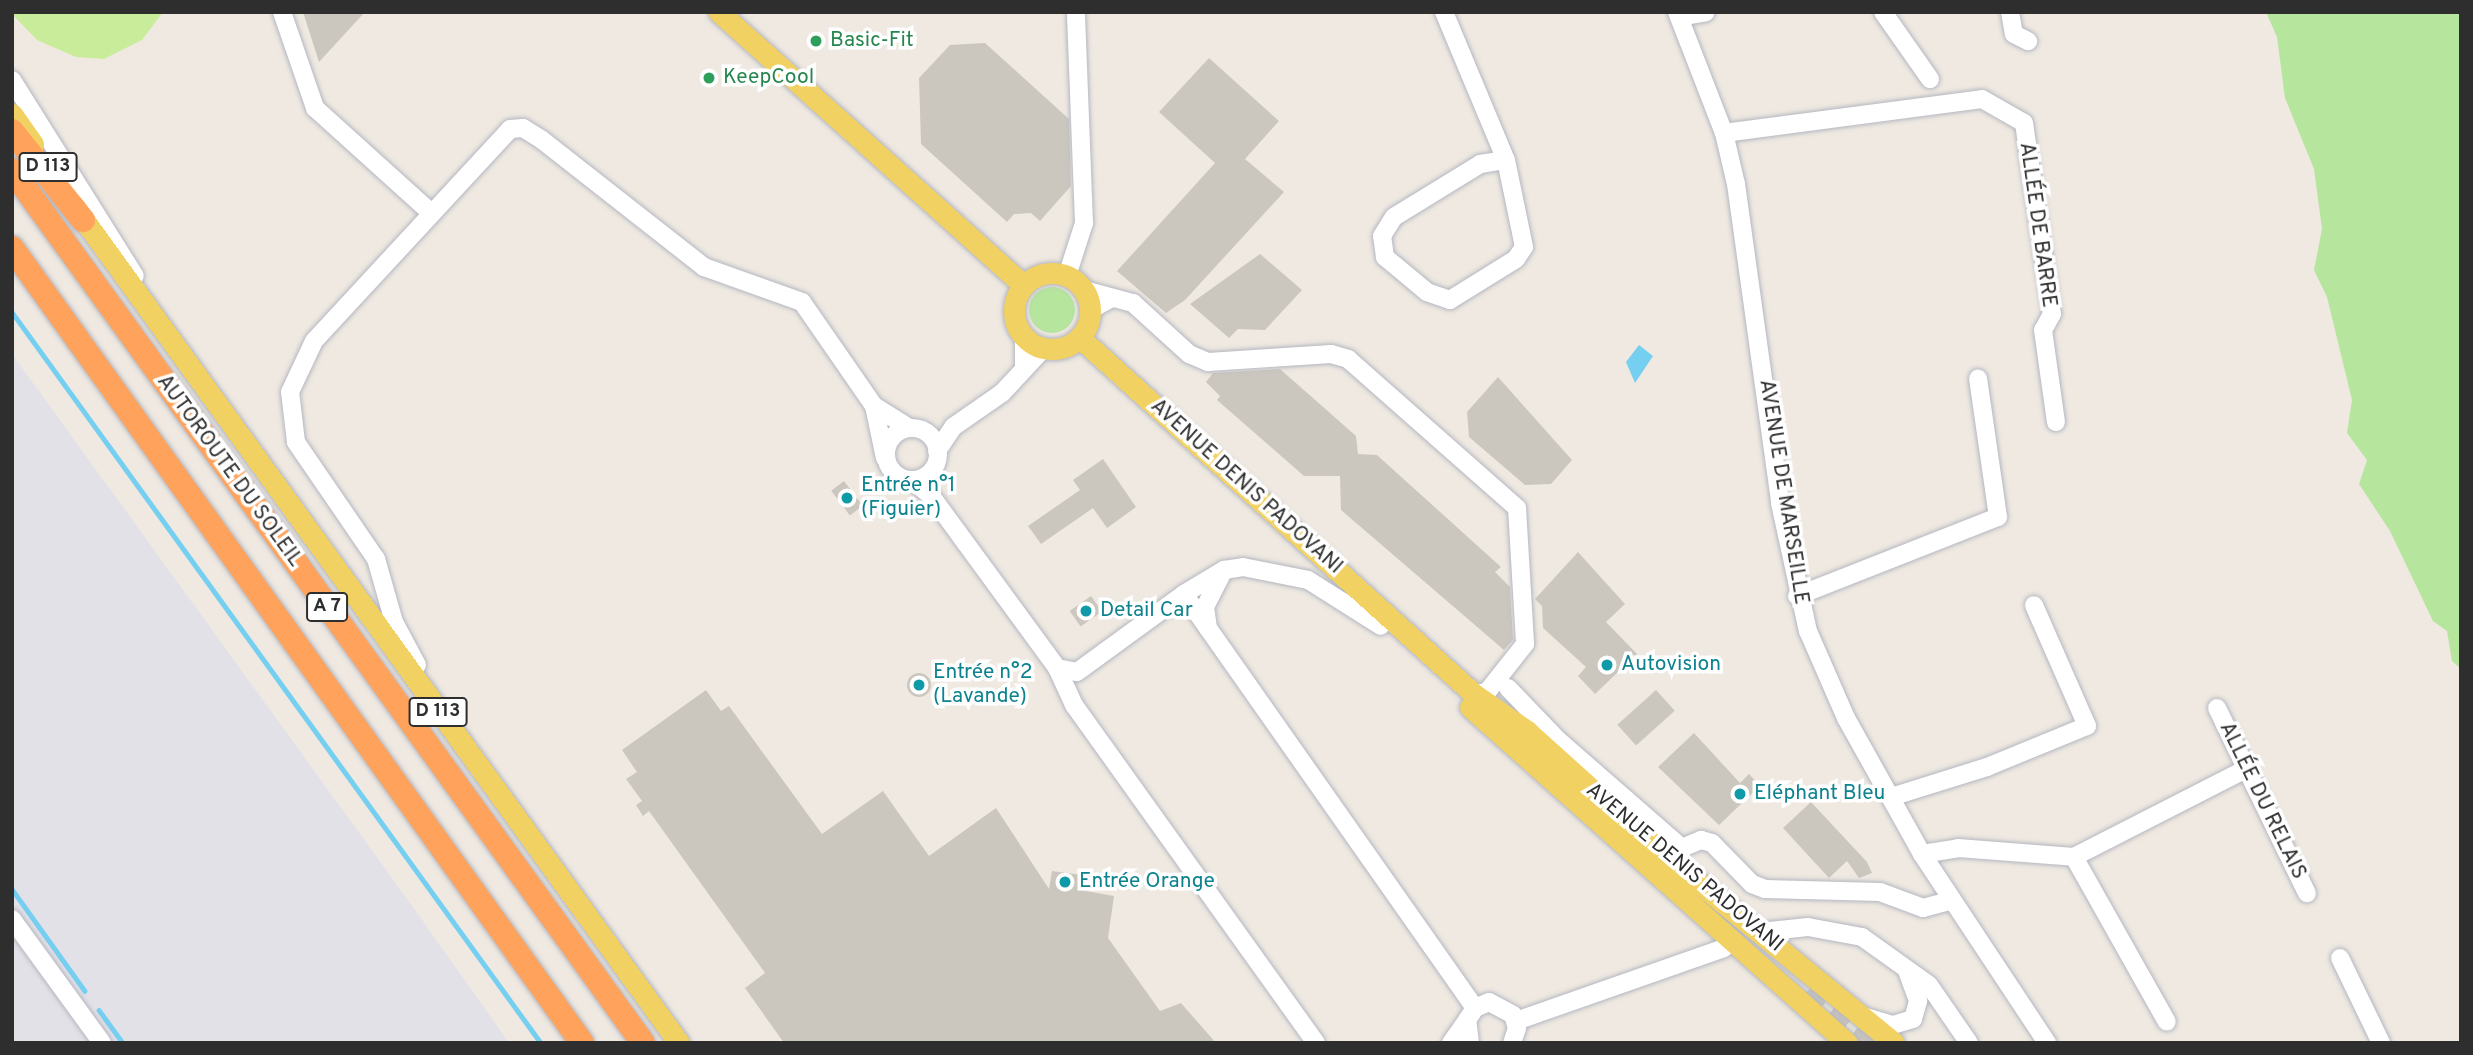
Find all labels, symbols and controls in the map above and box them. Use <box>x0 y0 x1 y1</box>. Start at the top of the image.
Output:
place label: Basic-Fit <box>830 28 914 54</box>
marker: Basic-Fit <box>808 33 824 49</box>
place label: KeepCool <box>723 65 814 91</box>
marker: KeepCool <box>701 70 717 86</box>
street label: ALLÉE DE BARRE <box>2013 141 2061 309</box>
road number: D 113 <box>18 152 78 182</box>
street label: AUTOROUTE DU SOLEIL <box>151 370 307 572</box>
street label: AVENUE DE MARSEILLE <box>1753 378 1813 606</box>
street label: AVENUE DENIS PADOVANI <box>1145 394 1347 580</box>
place label: Entrée n°1 (Figuier) <box>861 473 955 523</box>
marker: Entrée n°1 (Figuier) <box>839 490 855 506</box>
road number: A 7 <box>304 592 350 622</box>
place label: Detail Car <box>1100 598 1193 624</box>
marker: Detail Car <box>1078 603 1094 619</box>
place label: Autovision <box>1621 652 1721 678</box>
marker: Autovision <box>1599 657 1615 673</box>
place label: Entrée n°2 (Lavande) <box>933 660 1033 710</box>
marker: Entrée n°2 (Lavande) <box>911 677 927 693</box>
road number: D 113 <box>408 696 468 727</box>
street label: ALLÉE DU RELAIS <box>2213 718 2311 884</box>
street label: AVENUE DENIS PADOVANI <box>1580 778 1788 958</box>
place label: Eléphant Bleu <box>1754 781 1885 807</box>
marker: Eléphant Bleu <box>1732 786 1748 802</box>
place label: Entrée Orange <box>1079 869 1215 895</box>
marker: Entrée Orange <box>1057 874 1073 890</box>

